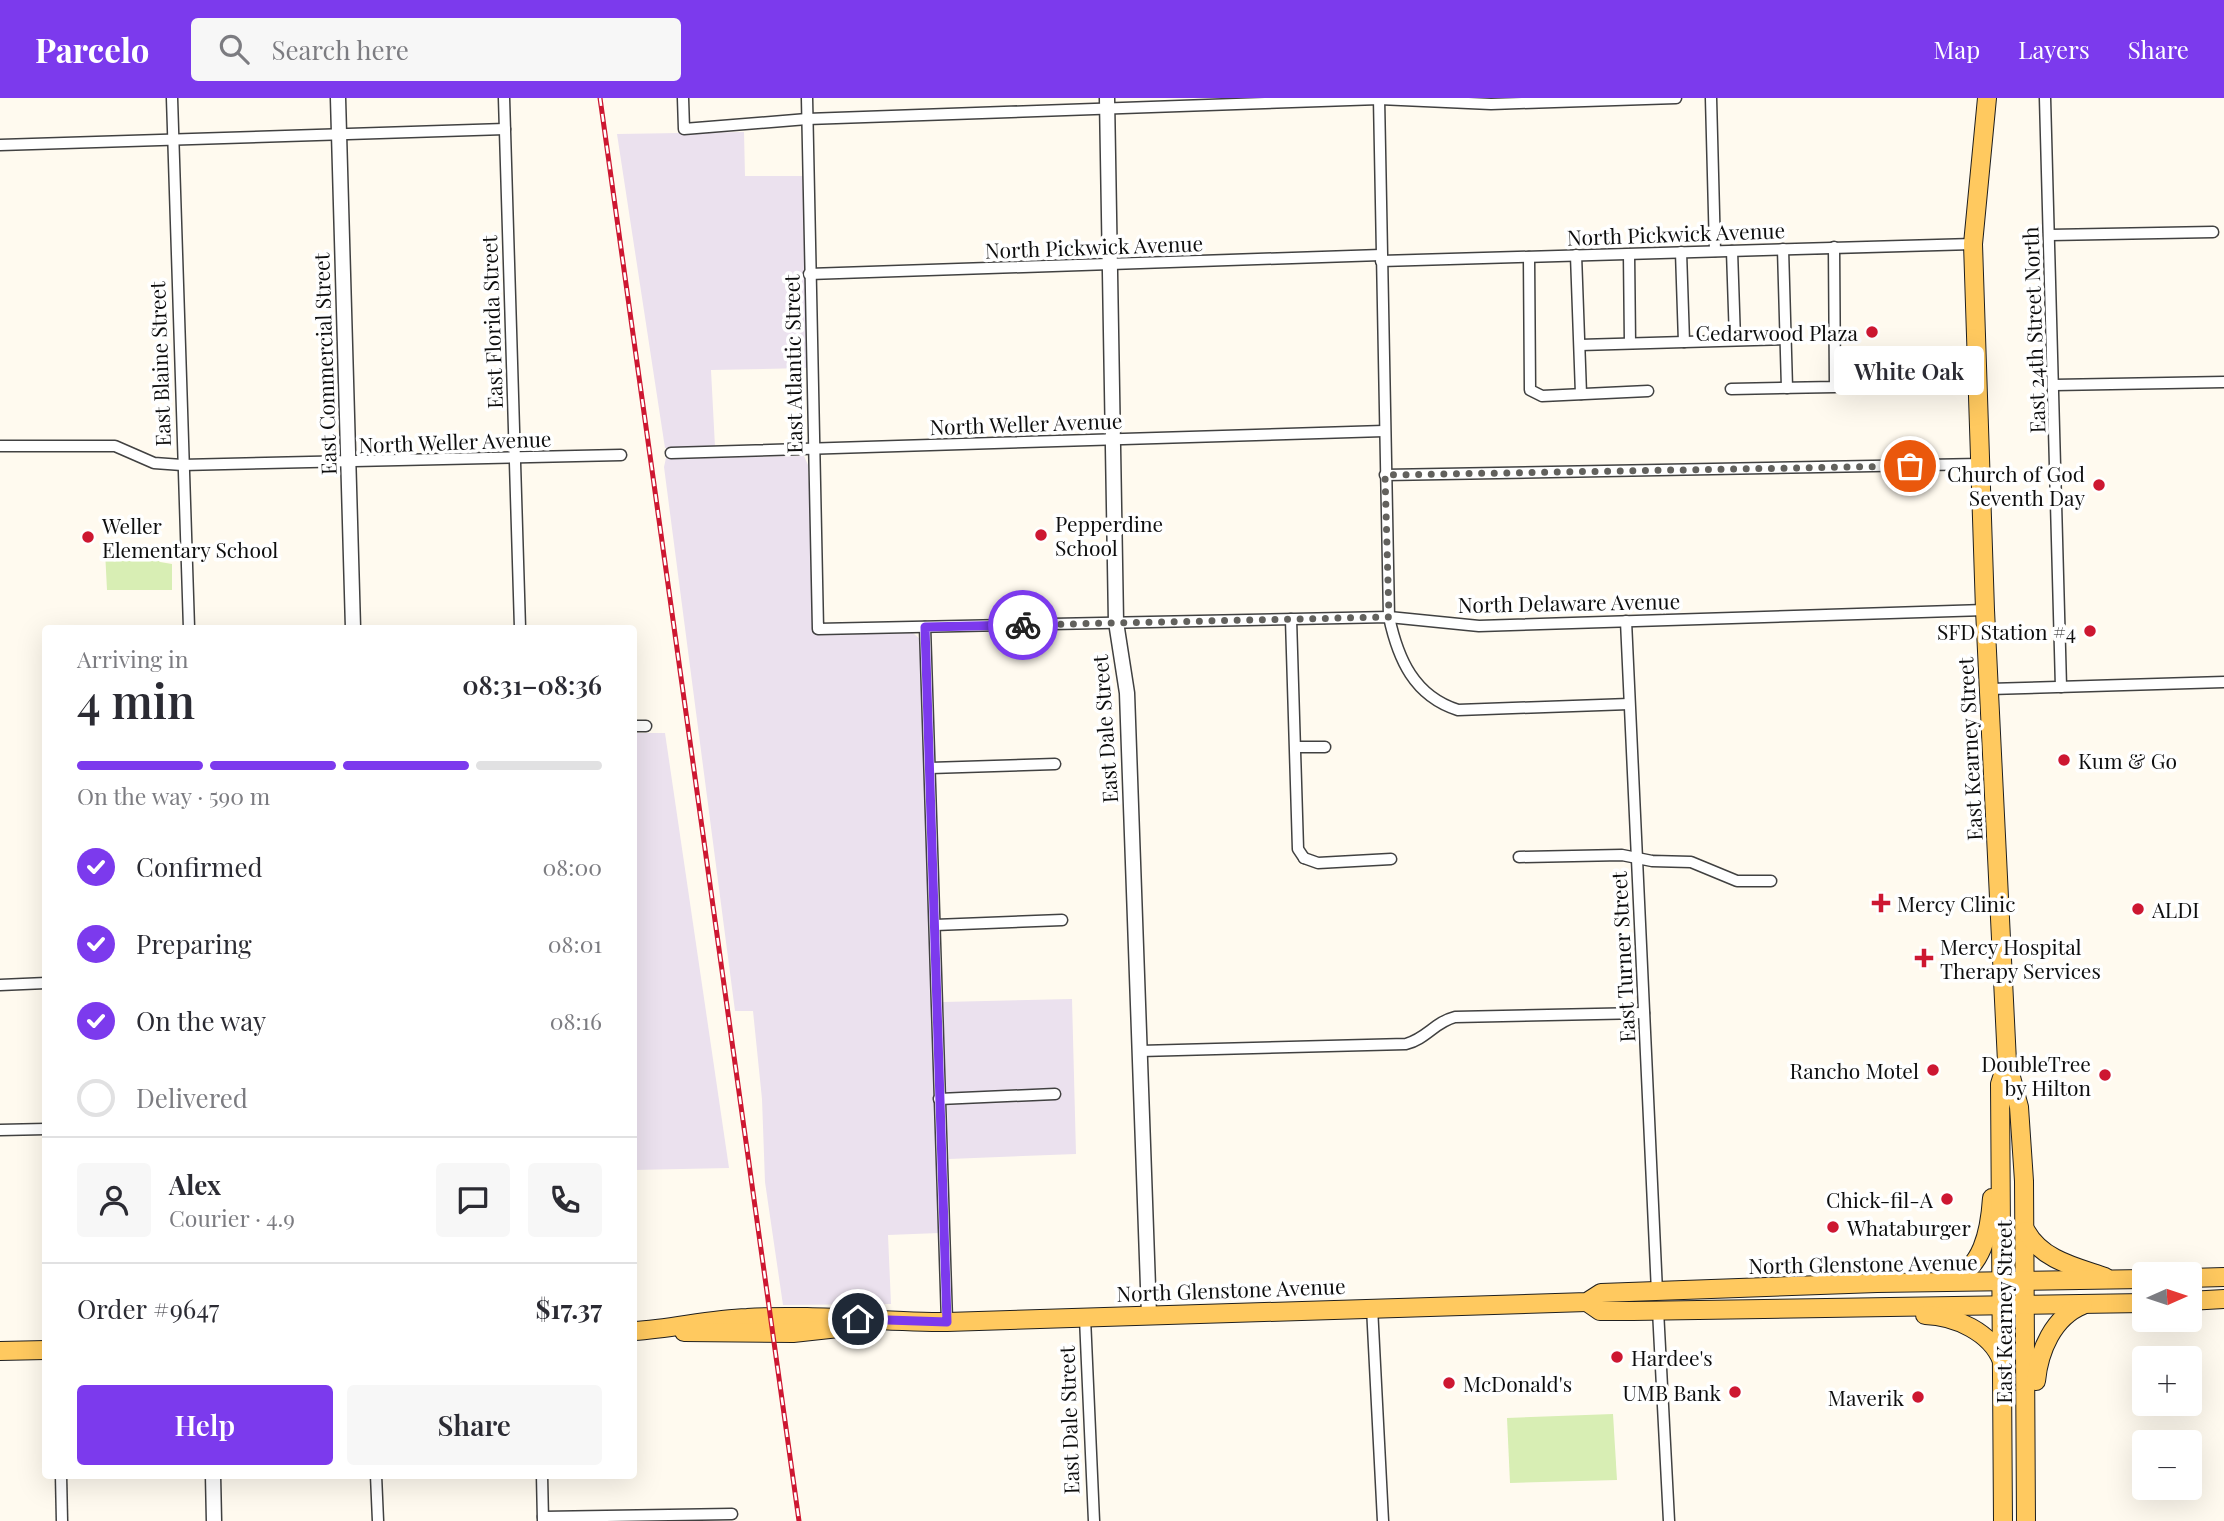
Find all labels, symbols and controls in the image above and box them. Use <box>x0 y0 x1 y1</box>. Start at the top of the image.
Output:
search box <box>191 18 681 81</box>
text: Parcelo <box>35 27 149 71</box>
icon: search <box>215 30 253 68</box>
text: Search here <box>271 32 409 67</box>
text: Map <box>1934 33 1980 65</box>
text: Layers <box>2018 33 2090 65</box>
text: Share <box>2128 33 2189 65</box>
street label: North Pickwick Avenue <box>1566 215 1786 251</box>
street label: East 24th Street North <box>2015 226 2051 434</box>
street label: North Pickwick Avenue <box>984 228 1204 264</box>
street label: East Florida Street <box>474 234 508 409</box>
street label: East Commercial Street <box>306 252 342 476</box>
street label: East Atlantic Street <box>776 274 808 454</box>
street label: East Blaine Street <box>142 280 176 447</box>
place label: Cedarwood Plaza <box>1695 318 1859 346</box>
marker: Cedarwood Plaza <box>1864 324 1880 340</box>
callout: White Oak <box>1835 347 1985 396</box>
text: White Oak <box>1854 355 1964 386</box>
street label: North Weller Avenue <box>929 406 1123 440</box>
street label: North Weller Avenue <box>358 424 552 458</box>
pin <box>1880 436 1940 496</box>
icon: bag <box>1891 447 1929 485</box>
place label: Church of God Seventh Day <box>1947 459 2085 511</box>
marker: Church of God Seventh Day <box>2091 477 2107 493</box>
place label: Pepperdine School <box>1055 509 1163 561</box>
place label: Weller Elementary School <box>101 511 278 563</box>
marker: Pepperdine School <box>1033 527 1049 543</box>
marker: Weller Elementary School <box>80 529 96 545</box>
street label: North Delaware Avenue <box>1458 586 1680 618</box>
courier <box>988 590 1058 660</box>
icon: bike <box>1004 606 1042 644</box>
place label: SFD Station #4 <box>1937 617 2076 645</box>
marker: SFD Station #4 <box>2082 623 2098 639</box>
text: Arriving in <box>77 643 189 674</box>
street label: East Dale Street <box>1085 653 1123 804</box>
street label: East Kearney Street <box>1950 656 1988 841</box>
text: 08:31–08:36 <box>462 667 602 702</box>
text: 4 min <box>77 669 195 731</box>
place label: Kum & Go <box>2078 746 2177 774</box>
marker: Kum & Go <box>2056 752 2072 768</box>
text: On the way · 590 m <box>77 780 270 811</box>
icon: check <box>77 848 115 886</box>
text: Confirmed <box>136 849 263 884</box>
text: 08:00 <box>543 851 602 882</box>
street label: East Turner Street <box>1604 870 1640 1043</box>
place label: Mercy Clinic <box>1897 889 2015 917</box>
marker: Mercy Clinic <box>1871 893 1891 913</box>
place label: ALDI <box>2151 895 2199 923</box>
marker: ALDI <box>2130 901 2146 917</box>
icon: check <box>77 925 115 963</box>
text: Preparing <box>136 926 252 961</box>
text: 08:01 <box>548 928 602 959</box>
place label: Mercy Hospital Therapy Services <box>1940 932 2101 984</box>
marker: Mercy Hospital Therapy Services <box>1914 948 1934 968</box>
icon: check <box>77 1002 115 1040</box>
text: On the way <box>136 1003 266 1038</box>
text: 08:16 <box>550 1005 602 1036</box>
place label: DoubleTree by Hilton <box>1981 1049 2091 1101</box>
place label: Rancho Motel <box>1790 1056 1919 1084</box>
marker: Rancho Motel <box>1925 1062 1941 1078</box>
marker: DoubleTree by Hilton <box>2097 1067 2113 1083</box>
text: Delivered <box>136 1080 248 1115</box>
button: person <box>77 1163 151 1237</box>
button: chat <box>436 1163 510 1237</box>
button: phone <box>528 1163 602 1237</box>
text: Alex <box>169 1167 221 1202</box>
place label: Chick-fil-A <box>1826 1185 1934 1213</box>
marker: Chick-fil-A <box>1939 1191 1955 1207</box>
text: Courier · 4.9 <box>169 1202 295 1233</box>
place label: Whataburger <box>1846 1213 1971 1241</box>
marker: Whataburger <box>1825 1219 1841 1235</box>
street label: East Kearney Street <box>1989 1220 2017 1404</box>
street label: North Glenstone Avenue <box>1748 1247 1978 1279</box>
north arrow <box>2132 1262 2202 1332</box>
map controls <box>2132 1262 2202 1500</box>
street label: North Glenstone Avenue <box>1116 1271 1346 1307</box>
pin <box>828 1289 888 1349</box>
text: Order #9647 <box>77 1291 219 1326</box>
text: $17.37 <box>536 1291 602 1326</box>
icon: home <box>839 1300 877 1338</box>
place label: Hardee's <box>1631 1343 1713 1371</box>
street label: East Dale Street <box>1051 1345 1085 1495</box>
button: + <box>2132 1346 2202 1416</box>
marker: Hardee's <box>1609 1349 1625 1365</box>
place label: McDonald's <box>1463 1369 1572 1397</box>
marker: McDonald's <box>1441 1375 1457 1391</box>
place label: UMB Bank <box>1622 1378 1721 1406</box>
place label: Maverik <box>1828 1383 1904 1411</box>
marker: UMB Bank <box>1727 1384 1743 1400</box>
button: Help <box>77 1385 333 1465</box>
button: Share <box>347 1385 602 1465</box>
marker: Maverik <box>1910 1389 1926 1405</box>
button: − <box>2132 1430 2202 1500</box>

